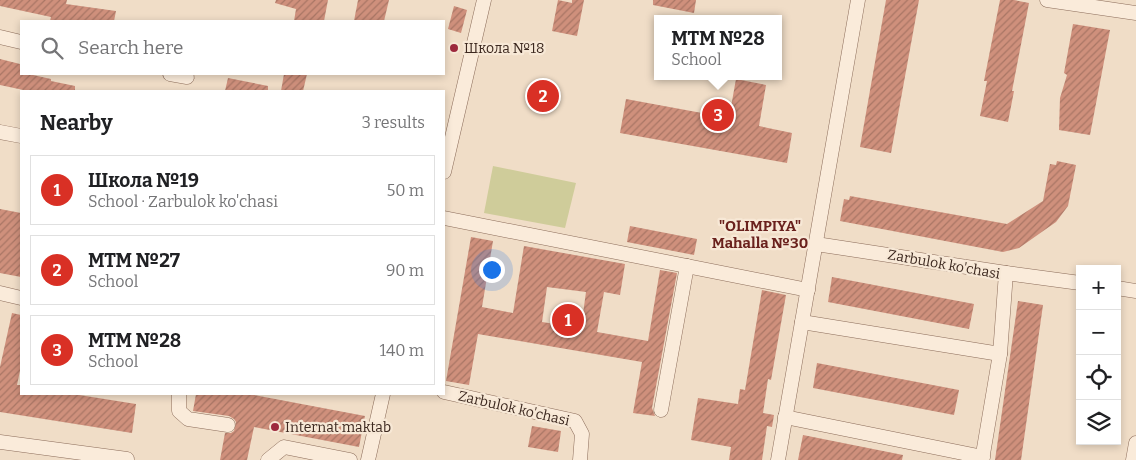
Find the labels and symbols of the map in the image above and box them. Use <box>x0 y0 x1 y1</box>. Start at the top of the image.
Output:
place label: Школа №18 <box>464 40 544 57</box>
marker: Школа №18 <box>448 42 460 54</box>
pin: 2 <box>527 77 559 115</box>
pin: 3 <box>702 96 734 134</box>
district label: "OLIMPIYA" Mahalla №30 <box>712 217 808 252</box>
street label: Zarbulok ko'chasi <box>886 246 1001 283</box>
your location <box>479 257 505 283</box>
pin: 1 <box>552 301 584 339</box>
street label: Zarbulok ko'chasi <box>457 387 571 430</box>
place label: Internat maktab <box>285 419 391 436</box>
marker: Internat maktab <box>269 421 281 433</box>

